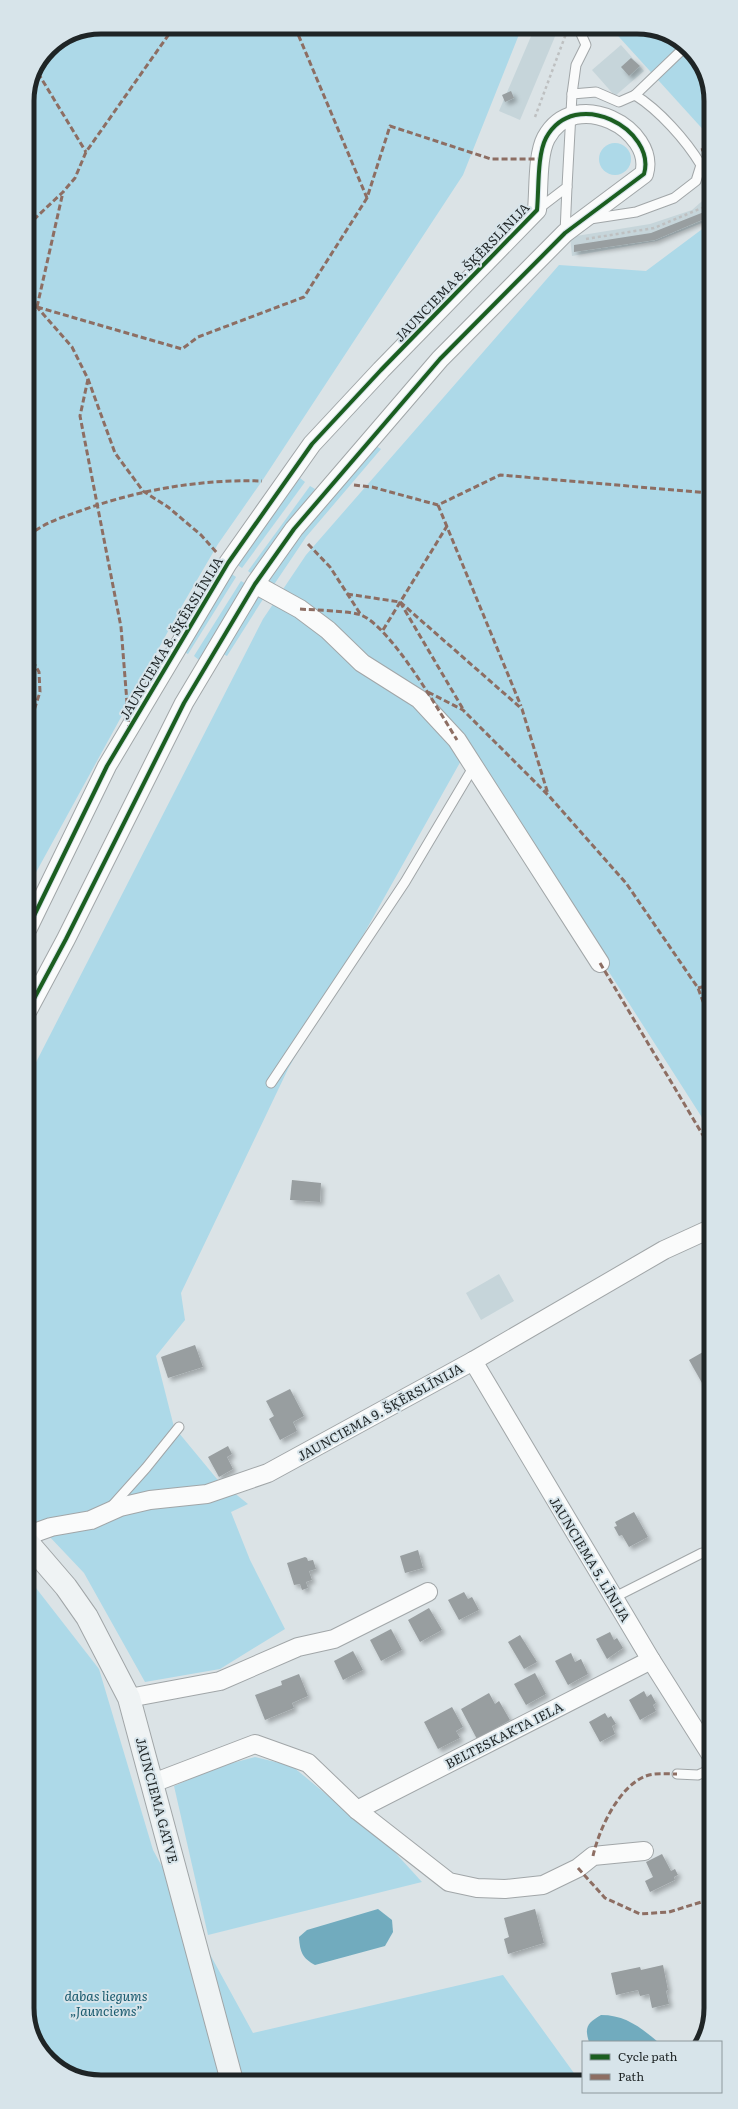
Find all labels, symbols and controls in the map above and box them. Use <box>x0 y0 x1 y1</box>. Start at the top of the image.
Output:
street label: JAUNCIEMA 8. ŠĶĒRSLĪNIJA <box>390 198 534 345</box>
street label: JAUNCIEMA 8. ŠĶĒRSLĪNIJA <box>114 552 227 723</box>
street label: JAUNCIEMA 9. ŠĶĒRSLĪNIJA <box>294 1358 466 1465</box>
street label: JAUNCIEMA 5. LĪNIJA <box>545 1492 636 1625</box>
street label: BELTESKAKTA IELA <box>442 1696 566 1773</box>
street label: JAUNCIEMA GATVE <box>132 1735 183 1865</box>
park label: dabas liegums „Jaunciems” <box>65 1986 148 2020</box>
legend <box>582 2041 722 2093</box>
text: Cycle path <box>618 2047 678 2065</box>
text: Path <box>618 2067 644 2085</box>

